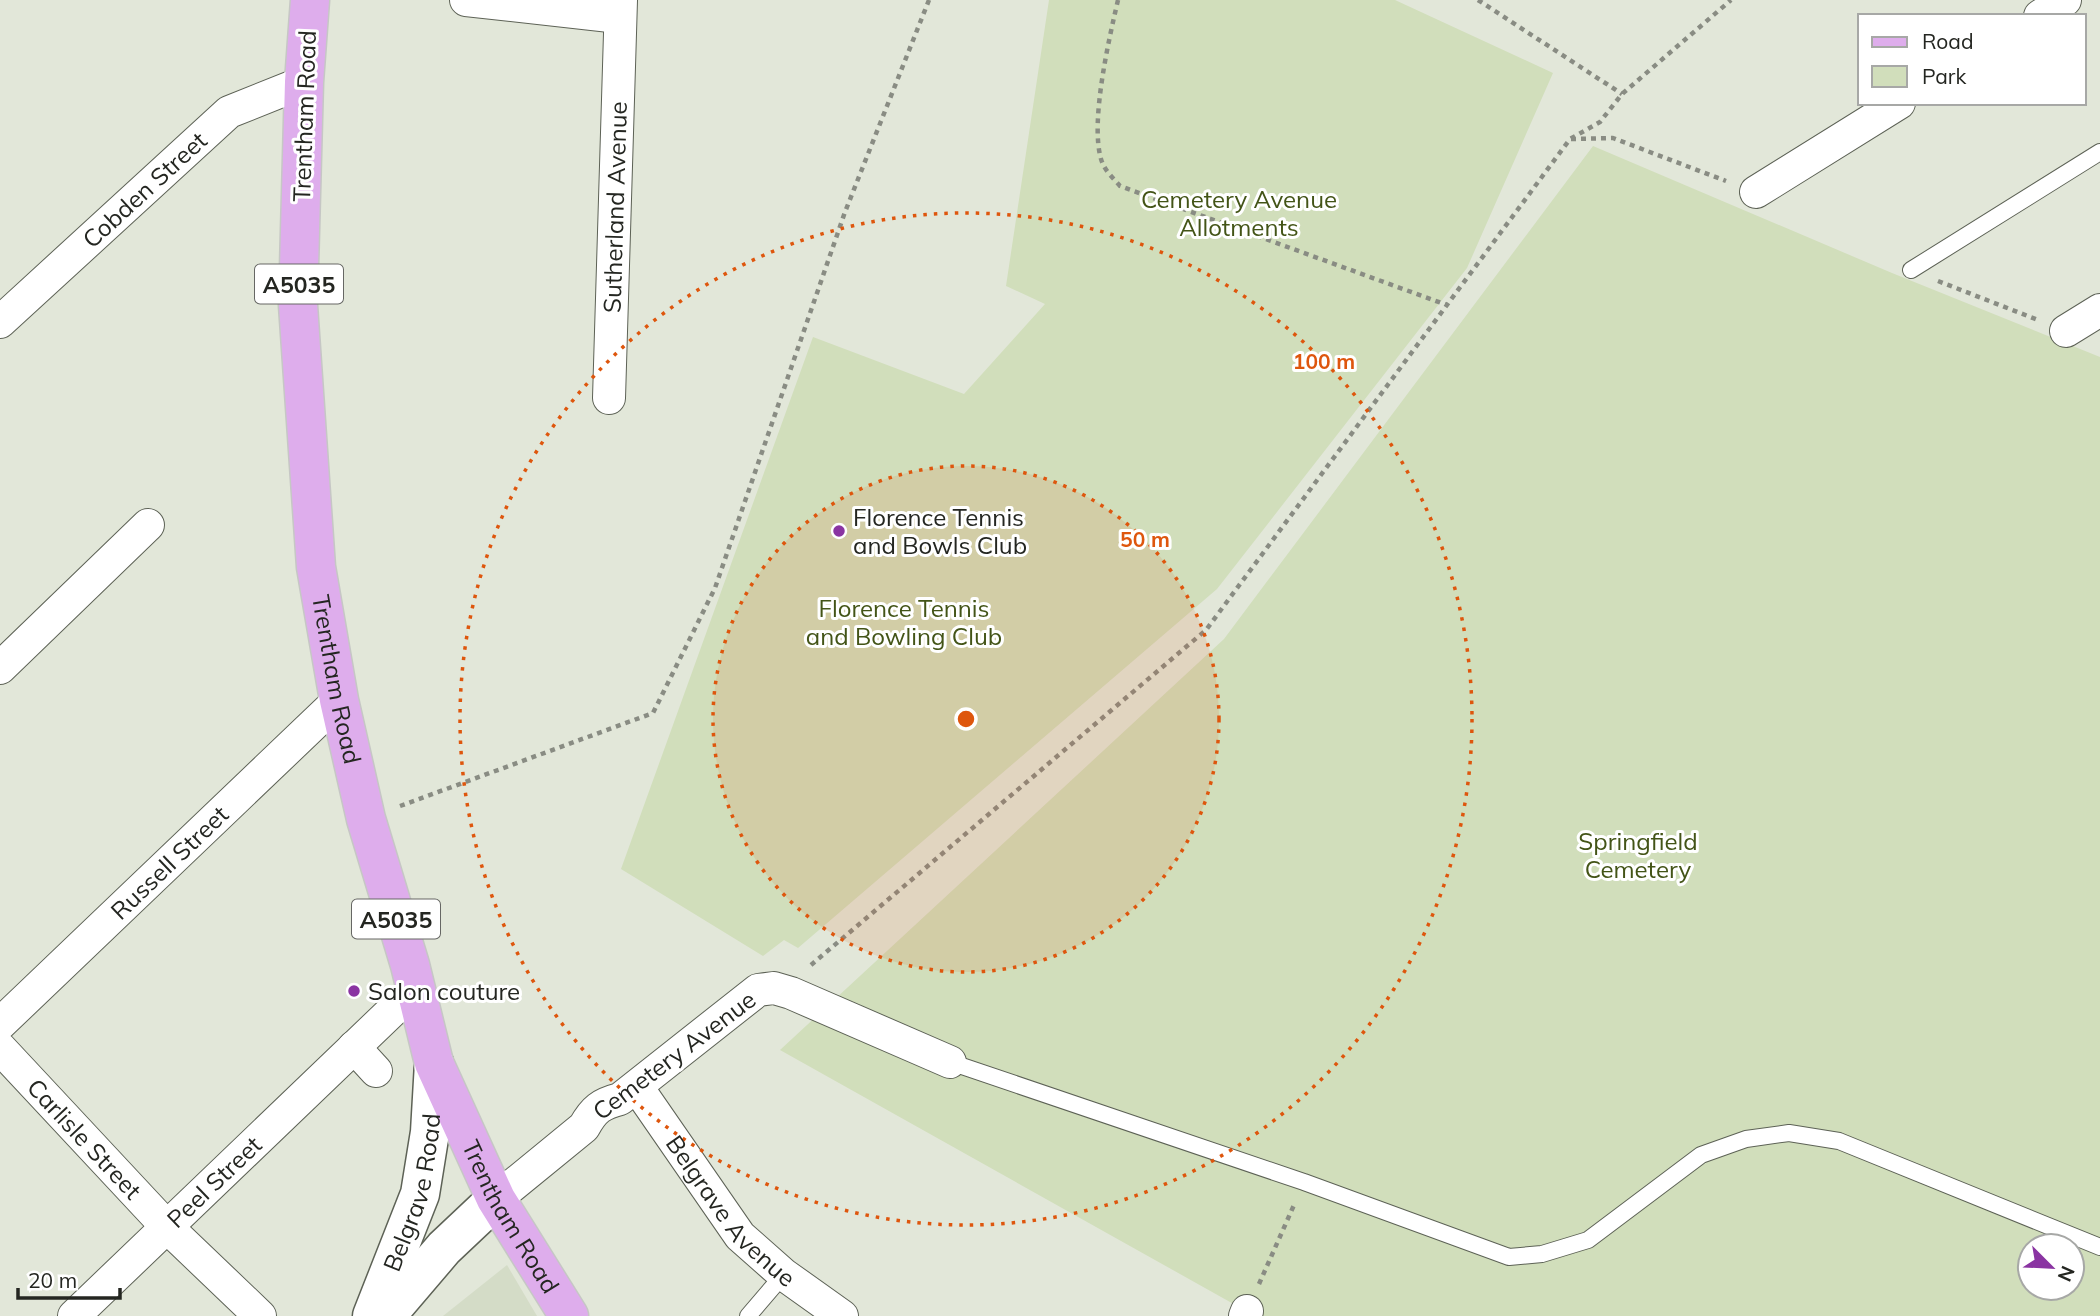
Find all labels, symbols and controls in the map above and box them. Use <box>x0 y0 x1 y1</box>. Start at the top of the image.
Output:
legend <box>1858 14 2086 105</box>
text: Road <box>1922 28 1973 54</box>
street label: Trentham Road <box>286 30 322 202</box>
text: Park <box>1922 63 1966 89</box>
street label: Sutherland Avenue <box>597 101 633 313</box>
street label: Cobden Street <box>76 125 213 254</box>
park label: Cemetery Avenue Allotments <box>1141 184 1337 242</box>
road number: A5035 <box>255 264 343 304</box>
text: 100 m <box>1293 348 1355 374</box>
place label: Florence Tennis and Bowls Club <box>853 502 1027 560</box>
marker: Florence Tennis and Bowls Club <box>831 523 847 539</box>
text: 50 m <box>1120 526 1170 552</box>
street label: Trentham Road <box>306 592 368 767</box>
park label: Florence Tennis and Bowling Club <box>806 593 1002 651</box>
centre of rings <box>954 707 978 731</box>
street label: Russell Street <box>104 799 234 925</box>
park label: Springfield Cemetery <box>1578 826 1698 884</box>
road number: A5035 <box>352 900 440 938</box>
place label: Salon couture <box>368 976 520 1006</box>
marker: Salon couture <box>346 983 362 999</box>
street label: Cemetery Avenue <box>587 984 761 1126</box>
street label: Carlisle Street <box>21 1072 148 1205</box>
street label: Belgrave Road <box>376 1112 446 1276</box>
street label: Peel Street <box>160 1129 268 1234</box>
street label: Belgrave Avenue <box>660 1129 801 1293</box>
street label: Trentham Road <box>456 1135 566 1299</box>
north arrow <box>2016 1232 2086 1302</box>
scale bar <box>18 1256 119 1300</box>
text: N <box>2053 1262 2080 1285</box>
text: 20 m <box>28 1267 77 1293</box>

